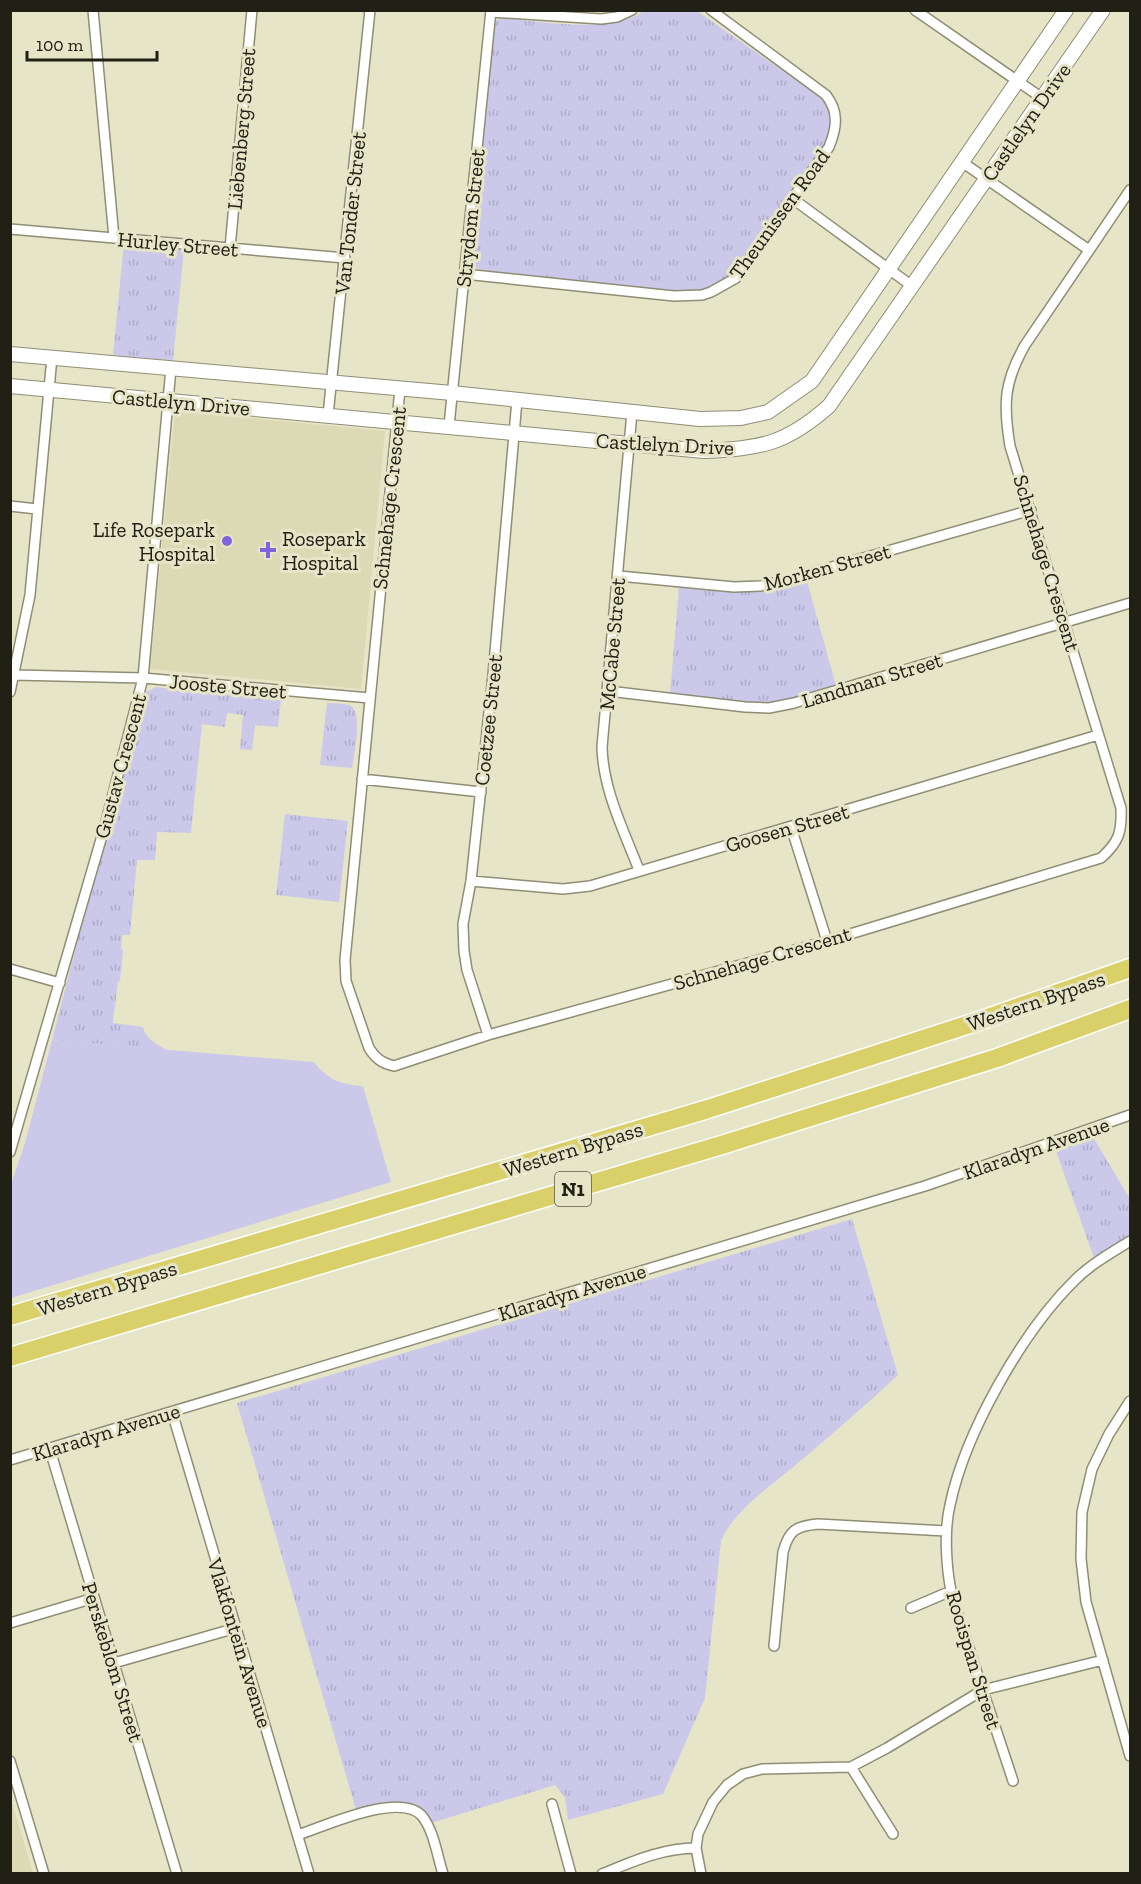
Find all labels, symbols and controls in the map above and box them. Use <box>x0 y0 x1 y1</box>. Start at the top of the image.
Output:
scale bar <box>27 24 158 62</box>
text: 100 m <box>36 34 84 56</box>
street label: Liebenberg Street <box>221 47 261 211</box>
street label: Castlelyn Drive <box>976 58 1076 186</box>
street label: Van Tonder Street <box>329 130 371 297</box>
street label: Theunissen Road <box>723 144 835 284</box>
street label: Strydom Street <box>450 147 490 288</box>
street label: Hurley Street <box>116 226 240 262</box>
street label: Castlelyn Drive <box>111 384 251 420</box>
street label: Schnehage Crescent <box>367 405 411 591</box>
street label: Castlelyn Drive <box>595 428 735 460</box>
street label: Schnehage Crescent <box>1008 472 1086 655</box>
place label: Life Rosepark Hospital <box>93 517 215 566</box>
place label: Rosepark Hospital <box>282 526 366 575</box>
marker: Life Rosepark Hospital <box>220 534 234 548</box>
street label: Morken Street <box>761 538 893 596</box>
marker: Rosepark Hospital <box>259 541 277 559</box>
street label: McCabe Street <box>594 577 630 711</box>
street label: Landman Street <box>799 647 945 713</box>
street label: Coetzee Street <box>469 653 507 787</box>
street label: Jooste Street <box>168 668 288 704</box>
street label: Gustav Crescent <box>89 691 151 841</box>
street label: Goosen Street <box>722 798 852 858</box>
street label: Schnehage Crescent <box>670 921 854 995</box>
street label: Western Bypass <box>964 966 1108 1036</box>
street label: Klaradyn Avenue <box>960 1111 1112 1185</box>
street label: Western Bypass <box>500 1116 646 1182</box>
road number: N1 <box>555 1172 591 1206</box>
street label: Western Bypass <box>34 1255 180 1321</box>
street label: Klaradyn Avenue <box>495 1258 649 1326</box>
street label: Klaradyn Avenue <box>29 1398 183 1466</box>
street label: Vlakfontein Avenue <box>202 1554 278 1731</box>
street label: Perskeblom Street <box>77 1579 149 1745</box>
street label: Rooispan Street <box>941 1588 1007 1732</box>

